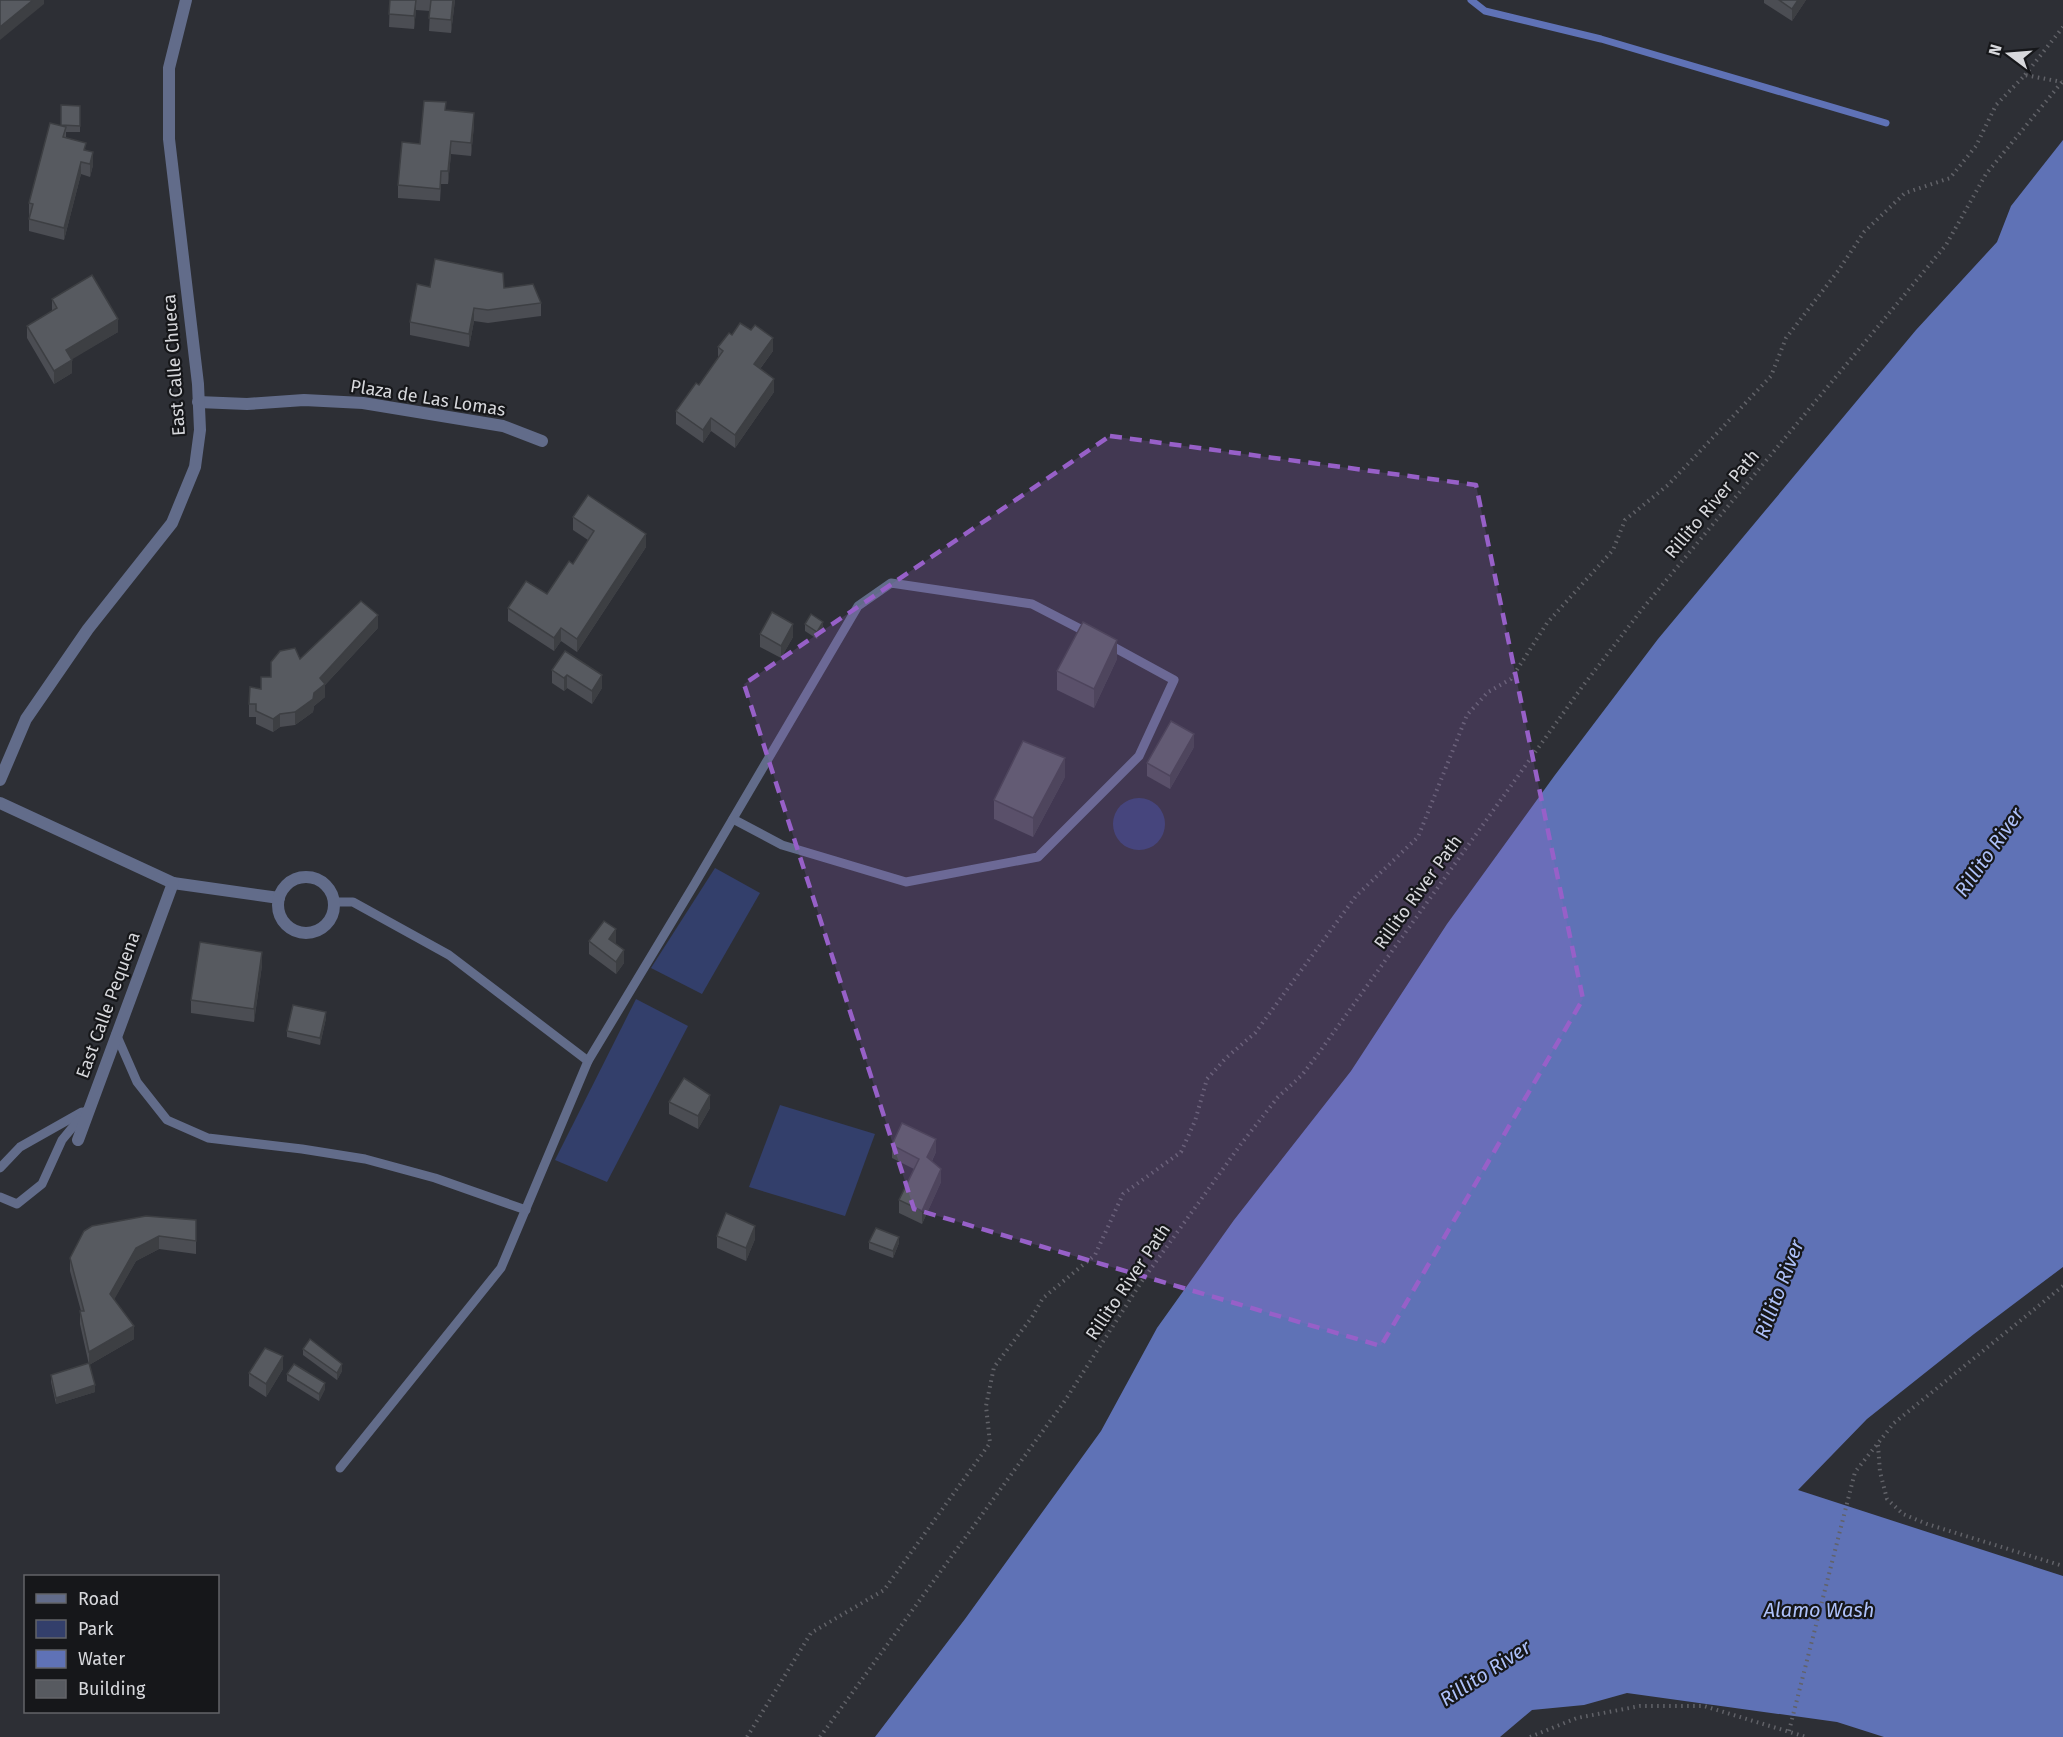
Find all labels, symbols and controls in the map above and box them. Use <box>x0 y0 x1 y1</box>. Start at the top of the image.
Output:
north arrow <box>1979 24 2039 84</box>
text: N <box>1984 42 2006 58</box>
street label: East Calle Chueca <box>158 293 190 437</box>
street label: Plaza de Las Lomas <box>349 375 507 421</box>
street label: Rillito River Path <box>1660 445 1764 563</box>
water label: Rillito River <box>1950 802 2029 901</box>
street label: Rillito River Path <box>1369 831 1467 953</box>
street label: East Calle Pequena <box>71 929 145 1081</box>
street label: Rillito River Path <box>1081 1220 1175 1344</box>
water label: Rillito River <box>1749 1235 1809 1342</box>
legend <box>24 1575 219 1713</box>
text: Road <box>78 1588 120 1610</box>
water label: Alamo Wash <box>1763 1598 1874 1622</box>
text: Park <box>78 1618 114 1640</box>
water label: Rillito River <box>1435 1634 1536 1711</box>
text: Water <box>78 1648 125 1670</box>
text: Building <box>78 1678 146 1700</box>

